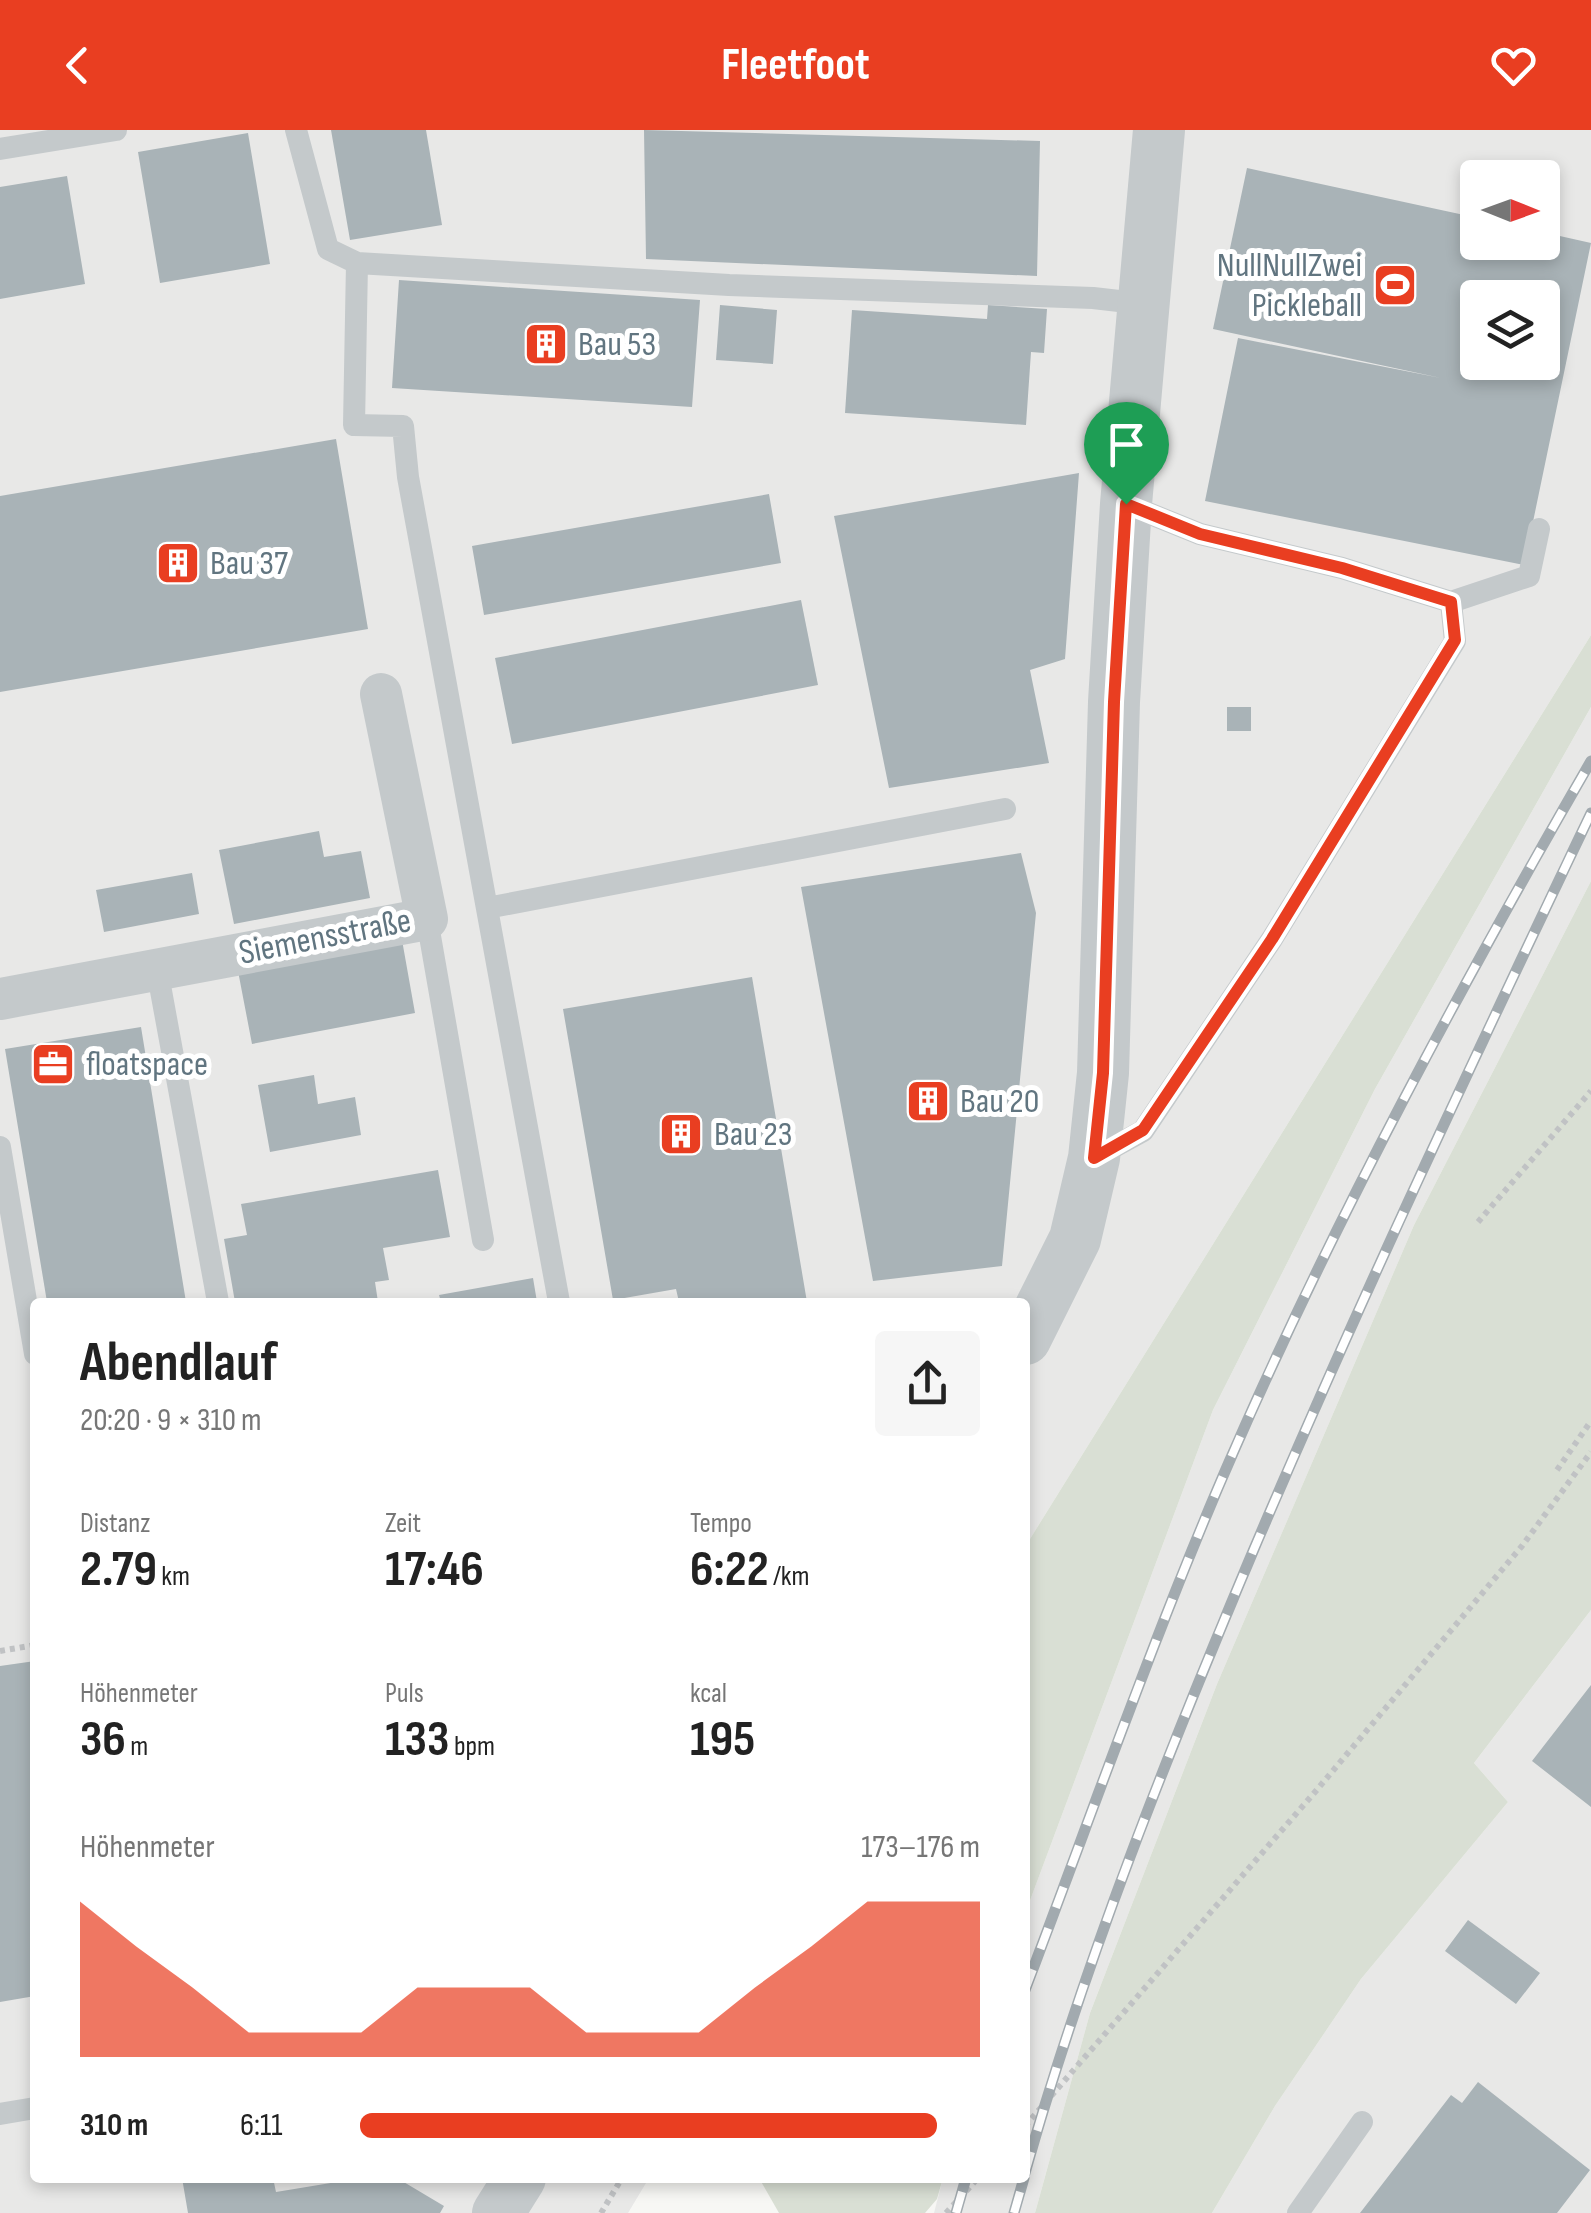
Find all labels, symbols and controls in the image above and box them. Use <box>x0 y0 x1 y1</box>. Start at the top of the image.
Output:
icon: back <box>50 38 105 93</box>
text: Fleetfoot <box>721 38 870 93</box>
icon: heart <box>1486 38 1541 93</box>
north arrow <box>1460 160 1560 260</box>
map controls <box>1460 160 1560 380</box>
place label: NullNullZwei Pickleball <box>1217 244 1362 327</box>
sports icon: NullNullZwei Pickleball <box>1372 262 1418 308</box>
button: layers <box>1460 280 1560 380</box>
building icon: Bau 53 <box>523 321 569 367</box>
place label: Bau 53 <box>578 323 656 366</box>
pin <box>1084 402 1169 505</box>
icon: arrive <box>1099 417 1154 472</box>
building icon: Bau 37 <box>155 540 201 586</box>
place label: Bau 37 <box>210 542 288 585</box>
street label: Siemensstraße <box>235 899 415 975</box>
office icon: floatspace <box>30 1041 76 1087</box>
place label: floatspace <box>86 1043 208 1086</box>
building icon: Bau 20 <box>905 1078 951 1124</box>
place label: Bau 20 <box>960 1080 1039 1123</box>
building icon: Bau 23 <box>658 1111 704 1157</box>
place label: Bau 23 <box>714 1113 793 1156</box>
text: Abendlauf <box>80 1330 277 1397</box>
button: share <box>875 1331 980 1436</box>
text: 20:20 · 9 × 310 m <box>80 1401 262 1440</box>
text: Distanz <box>80 1507 150 1540</box>
text: Zeit <box>385 1507 421 1540</box>
text: Tempo <box>690 1507 752 1540</box>
text: 2.79 <box>80 1540 157 1600</box>
text: 17:46 <box>385 1540 484 1600</box>
text: 6:22 <box>690 1540 769 1600</box>
text: km <box>157 1560 190 1593</box>
text: /km <box>769 1560 809 1593</box>
text: Höhenmeter <box>80 1677 198 1710</box>
text: Puls <box>385 1677 424 1710</box>
text: kcal <box>690 1677 727 1710</box>
text: 36 <box>80 1710 126 1770</box>
text: 133 <box>385 1710 449 1770</box>
text: 195 <box>690 1710 755 1770</box>
text: m <box>126 1730 148 1763</box>
text: bpm <box>449 1730 495 1763</box>
text: Höhenmeter <box>80 1828 215 1867</box>
text: 173–176 m <box>861 1828 980 1867</box>
text: 310 m <box>80 2106 148 2145</box>
text: 6:11 <box>240 2106 282 2145</box>

